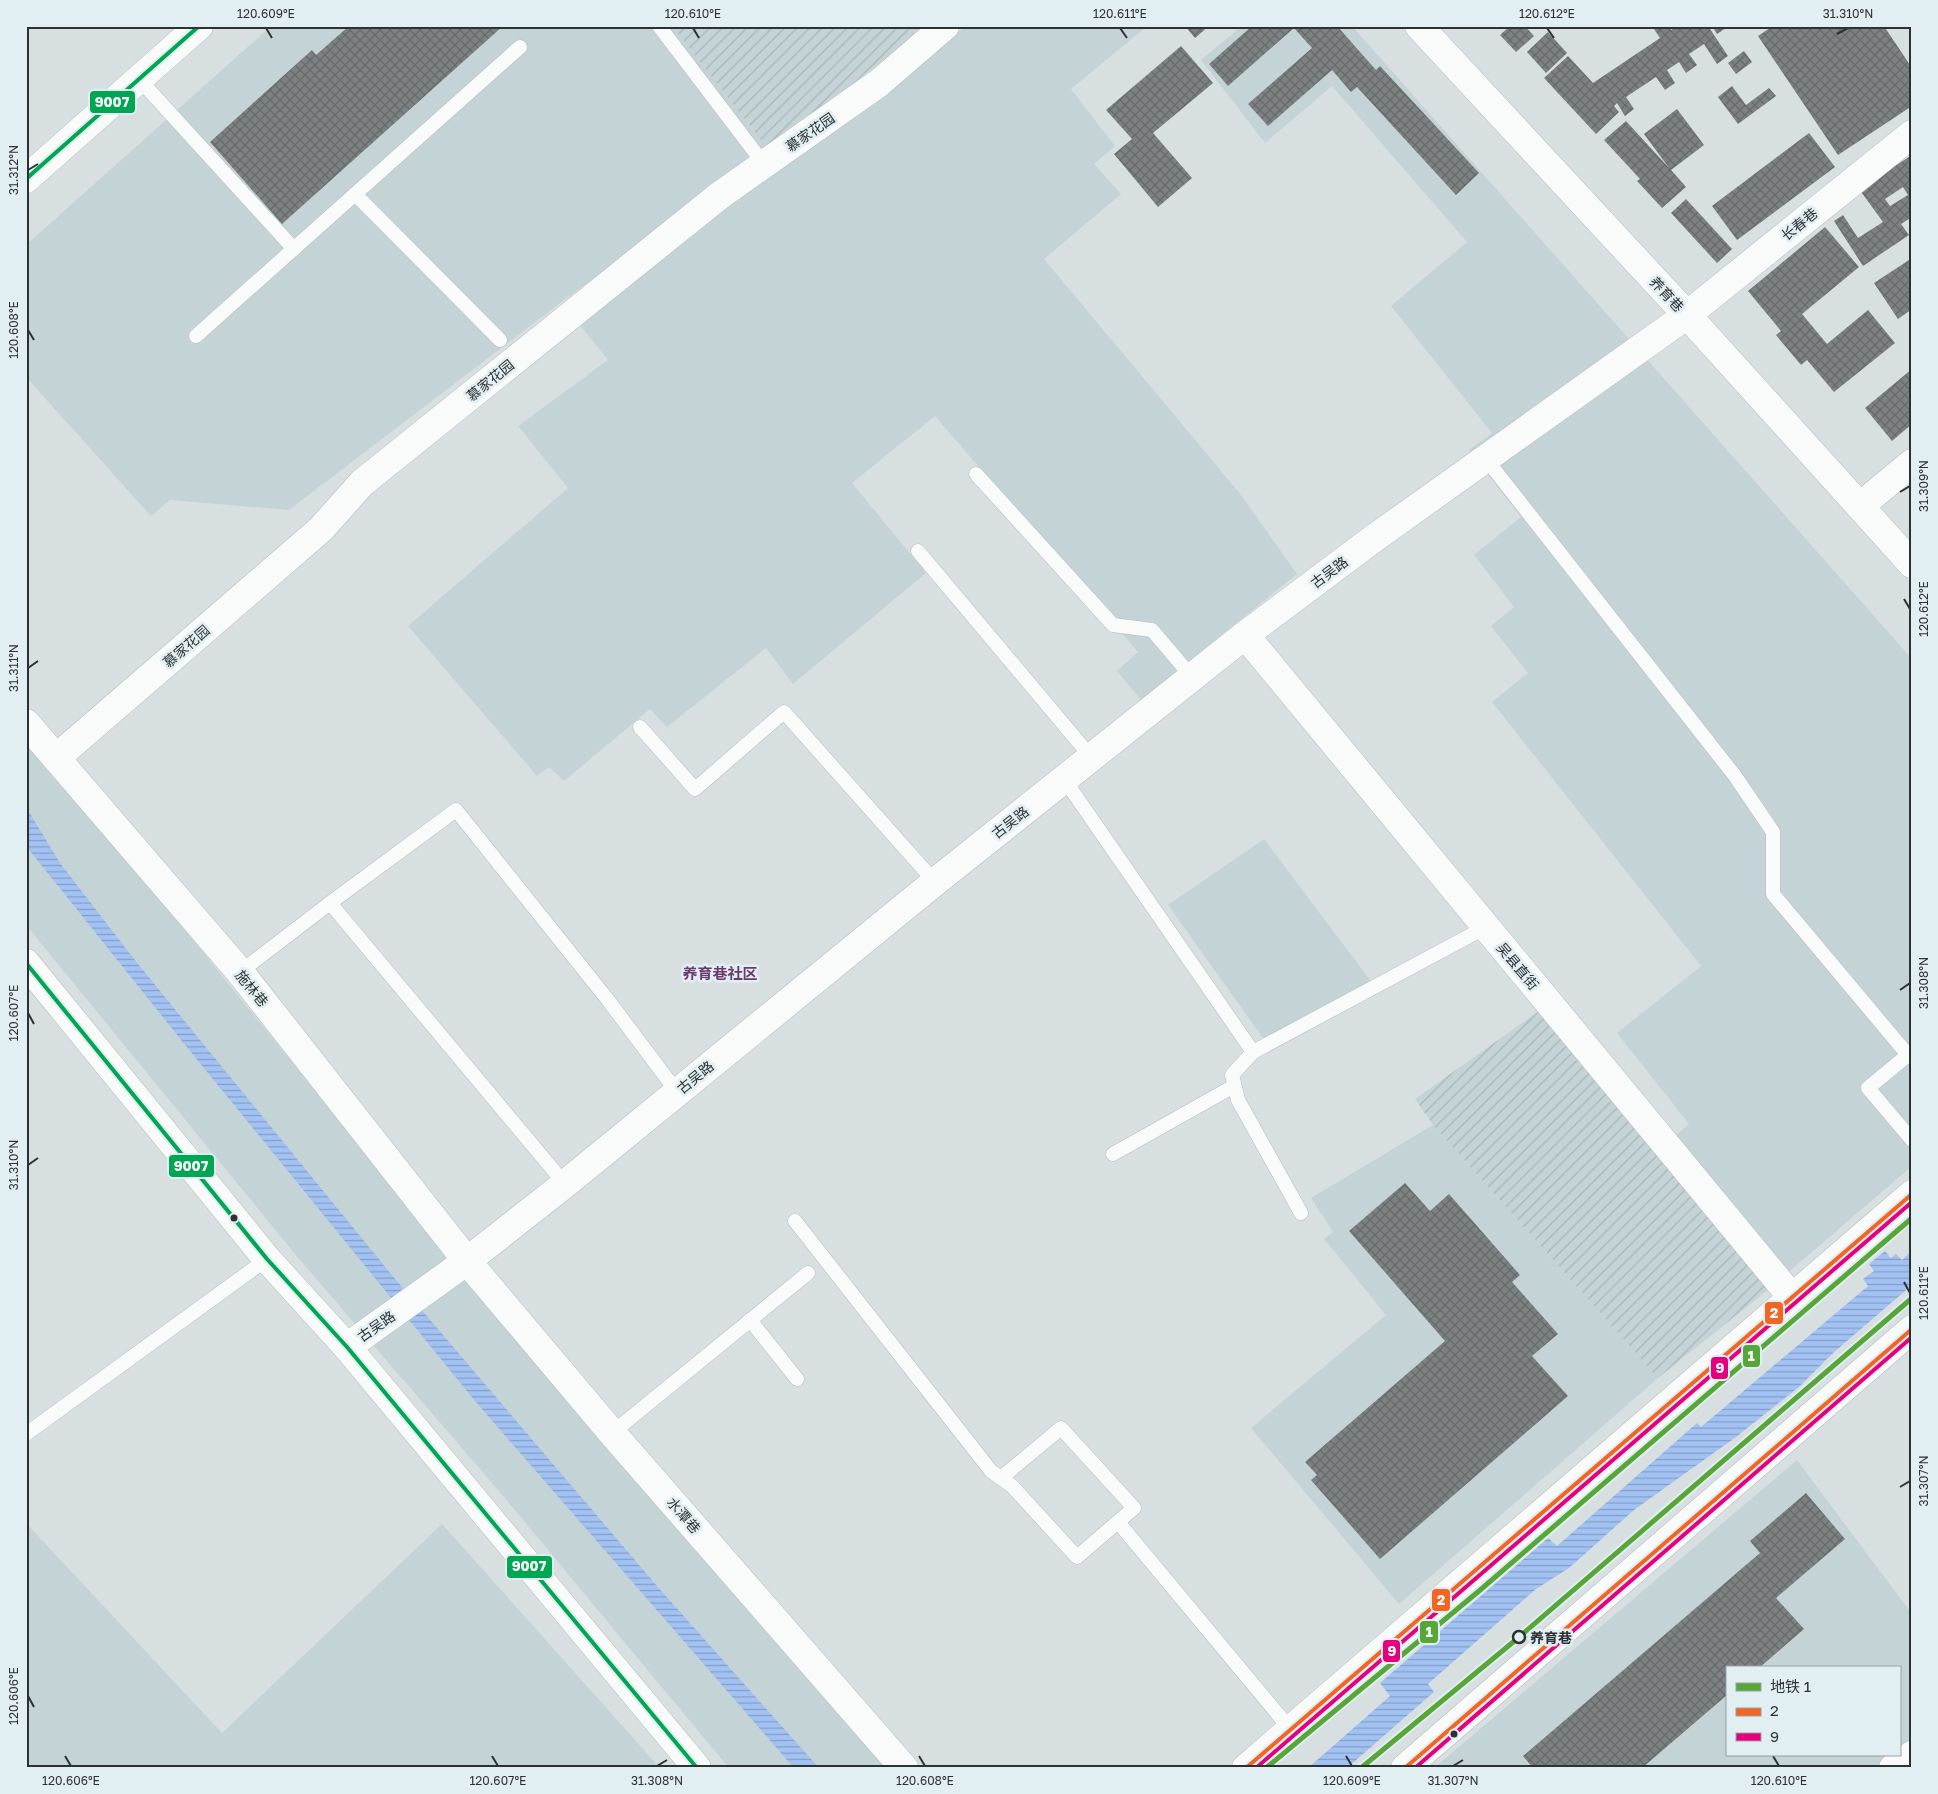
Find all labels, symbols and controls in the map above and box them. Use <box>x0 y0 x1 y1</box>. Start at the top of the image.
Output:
text: 120.609°E <box>237 6 295 21</box>
text: 120.610°E <box>665 6 721 21</box>
text: 120.611°E <box>1093 6 1147 21</box>
text: 120.612°E <box>1519 6 1575 21</box>
text: 31.310°N <box>1823 6 1873 21</box>
line badge: 9007 <box>89 90 136 114</box>
text: 9007 <box>95 93 130 110</box>
street label: 慕家花园 <box>782 109 838 155</box>
text: 31.312°N <box>6 145 21 195</box>
street label: 长春巷 <box>1777 204 1821 244</box>
street label: 养育巷 <box>1646 273 1688 315</box>
text: 120.608°E <box>6 301 21 359</box>
street label: 慕家花园 <box>463 356 517 404</box>
text: 31.309°N <box>1916 460 1931 512</box>
street label: 古吴路 <box>1307 553 1351 591</box>
text: 120.612°E <box>1916 581 1931 637</box>
street label: 慕家花园 <box>159 621 213 671</box>
text: 31.311°N <box>6 644 21 692</box>
street label: 古吴路 <box>988 802 1032 842</box>
street label: 吴县直街 <box>1493 939 1543 993</box>
text: 31.308°N <box>1916 957 1931 1009</box>
district label: 养育巷社区 <box>682 964 758 982</box>
street label: 施林巷 <box>232 966 272 1010</box>
text: 120.607°E <box>6 985 21 1041</box>
street label: 古吴路 <box>673 1057 717 1097</box>
text: 31.310°N <box>6 1140 21 1190</box>
line badge: 9007 <box>168 1154 215 1178</box>
text: 9007 <box>174 1157 209 1174</box>
unlabelled marker <box>229 1213 239 1223</box>
text: 120.611°E <box>1916 1266 1931 1320</box>
line badge: 2 <box>1764 1301 1784 1325</box>
text: 2 <box>1770 1304 1779 1321</box>
street label: 古吴路 <box>354 1307 398 1345</box>
line badge: 1 <box>1742 1344 1761 1368</box>
text: 1 <box>1747 1347 1755 1364</box>
line badge: 9 <box>1710 1356 1729 1380</box>
text: 9 <box>1716 1359 1725 1376</box>
text: 31.307°N <box>1916 1455 1931 1507</box>
street label: 水潭巷 <box>664 1494 704 1536</box>
line badge: 9007 <box>506 1555 553 1579</box>
text: 9007 <box>512 1557 547 1574</box>
line badge: 2 <box>1431 1588 1451 1612</box>
text: 2 <box>1437 1591 1446 1608</box>
line badge: 1 <box>1419 1620 1439 1644</box>
text: 1 <box>1425 1623 1433 1640</box>
place label: 养育巷 <box>1530 1629 1572 1646</box>
marker: 养育巷 <box>1512 1630 1526 1644</box>
line badge: 9 <box>1382 1639 1401 1663</box>
text: 9 <box>1388 1642 1397 1659</box>
legend <box>1726 1666 1900 1756</box>
text: 120.606°E <box>6 1667 21 1725</box>
text: 地铁 1 <box>1770 1677 1811 1695</box>
text: 2 <box>1770 1701 1779 1719</box>
text: 9 <box>1770 1727 1779 1745</box>
unlabelled marker <box>1449 1729 1459 1739</box>
text: 120.606°E <box>42 1773 100 1788</box>
text: 120.607°E <box>470 1773 526 1788</box>
text: 31.308°N <box>631 1773 683 1788</box>
text: 120.608°E <box>896 1773 954 1788</box>
text: 120.609°E <box>1323 1773 1381 1788</box>
text: 31.307°N <box>1427 1773 1479 1788</box>
text: 120.610°E <box>1751 1773 1807 1788</box>

